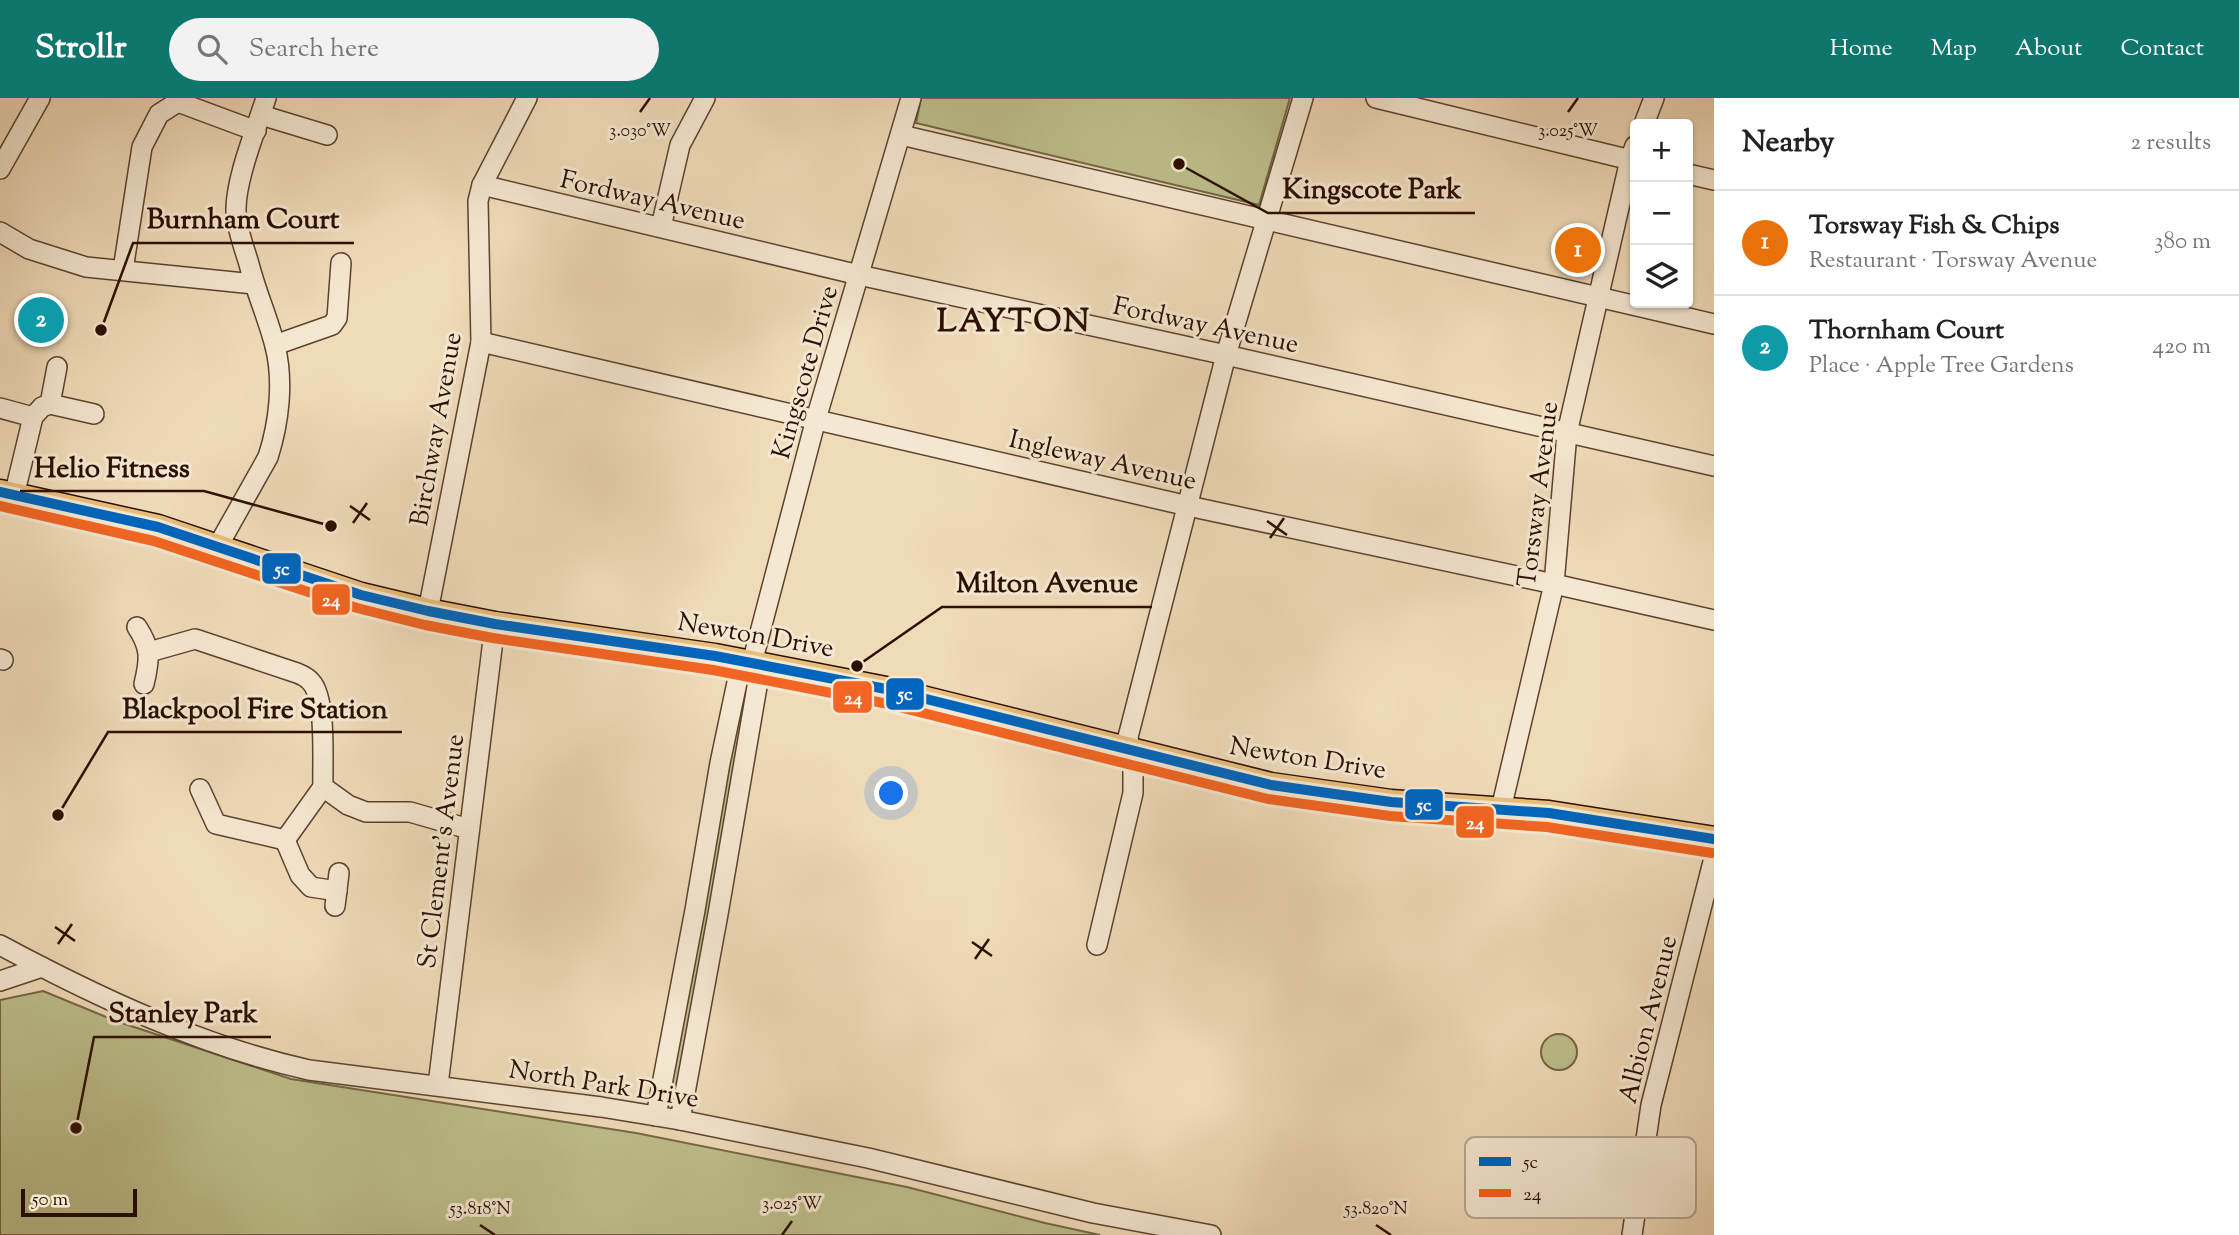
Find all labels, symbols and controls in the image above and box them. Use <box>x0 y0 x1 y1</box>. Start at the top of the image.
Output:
search box <box>169 18 659 81</box>
text: Strollr <box>35 25 127 73</box>
icon: search <box>193 30 231 68</box>
text: Search here <box>249 31 379 68</box>
text: Home <box>1830 32 1893 66</box>
text: Map <box>1931 32 1977 66</box>
text: About <box>2015 32 2082 66</box>
text: Contact <box>2120 32 2204 66</box>
text: 3.030°W <box>609 119 671 145</box>
text: 3.025°W <box>1538 119 1598 145</box>
map controls <box>1630 119 1693 308</box>
button: + <box>1630 119 1693 182</box>
text: Nearby <box>1742 122 1834 165</box>
text: 2 results <box>2131 127 2211 160</box>
street label: Fordway Avenue <box>556 162 749 241</box>
callout: Kingscote Park <box>1268 164 1475 213</box>
text: Kingscote Park <box>1282 171 1462 211</box>
button: − <box>1630 182 1693 245</box>
callout: Burnham Court <box>133 194 354 243</box>
text: Burnham Court <box>147 201 340 241</box>
text: Torsway Fish & Chips <box>1809 208 2059 245</box>
pin: 1 <box>1555 224 1601 276</box>
text: 1 <box>1761 226 1769 259</box>
text: 380 m <box>2154 226 2211 259</box>
button: layers <box>1630 245 1693 308</box>
text: Restaurant · Torsway Avenue <box>1809 245 2097 278</box>
street label: Kingscote Drive <box>764 281 849 464</box>
street label: Fordway Avenue <box>1109 289 1302 364</box>
pin: 2 <box>18 294 64 346</box>
district label: LAYTON <box>937 299 1091 347</box>
text: Thornham Court <box>1809 313 2004 350</box>
street label: Birchway Avenue <box>402 329 473 529</box>
text: 2 <box>1760 331 1770 364</box>
text: 420 m <box>2153 331 2211 364</box>
text: Place · Apple Tree Gardens <box>1809 350 2074 383</box>
street label: Torsway Avenue <box>1510 399 1569 589</box>
street label: Ingleway Avenue <box>1005 422 1200 501</box>
callout: Helio Fitness <box>20 442 204 491</box>
text: Helio Fitness <box>34 450 190 490</box>
line badge: 5c <box>261 552 302 585</box>
text: 5c <box>272 557 290 584</box>
callout: Milton Avenue <box>942 558 1152 607</box>
text: Milton Avenue <box>956 565 1138 605</box>
line badge: 24 <box>311 583 351 616</box>
text: 24 <box>322 588 341 615</box>
street label: Newton Drive <box>674 605 837 668</box>
line badge: 5c <box>885 677 925 711</box>
line badge: 24 <box>832 680 873 714</box>
text: 5c <box>895 682 913 709</box>
callout: Blackpool Fire Station <box>108 683 402 732</box>
text: 24 <box>844 686 863 713</box>
text: Blackpool Fire Station <box>122 691 388 731</box>
street label: Newton Drive <box>1227 729 1389 790</box>
street label: St Clement's Avenue <box>410 732 475 971</box>
your location <box>874 776 908 810</box>
line badge: 5c <box>1404 788 1444 821</box>
text: 5c <box>1414 793 1432 820</box>
line badge: 24 <box>1455 805 1495 839</box>
text: 24 <box>1466 811 1485 838</box>
street label: Albion Avenue <box>1611 932 1688 1108</box>
callout: Stanley Park <box>94 988 271 1037</box>
text: Stanley Park <box>108 995 258 1035</box>
street label: North Park Drive <box>506 1052 701 1119</box>
legend <box>1465 1137 1696 1218</box>
text: 5c <box>1522 1150 1538 1177</box>
text: 24 <box>1523 1182 1542 1209</box>
scale bar <box>21 1186 136 1218</box>
text: 50 m <box>32 1187 68 1214</box>
text: 3.025°W <box>762 1192 822 1218</box>
text: 53.818°N <box>448 1197 511 1223</box>
text: 53.820°N <box>1343 1197 1408 1223</box>

